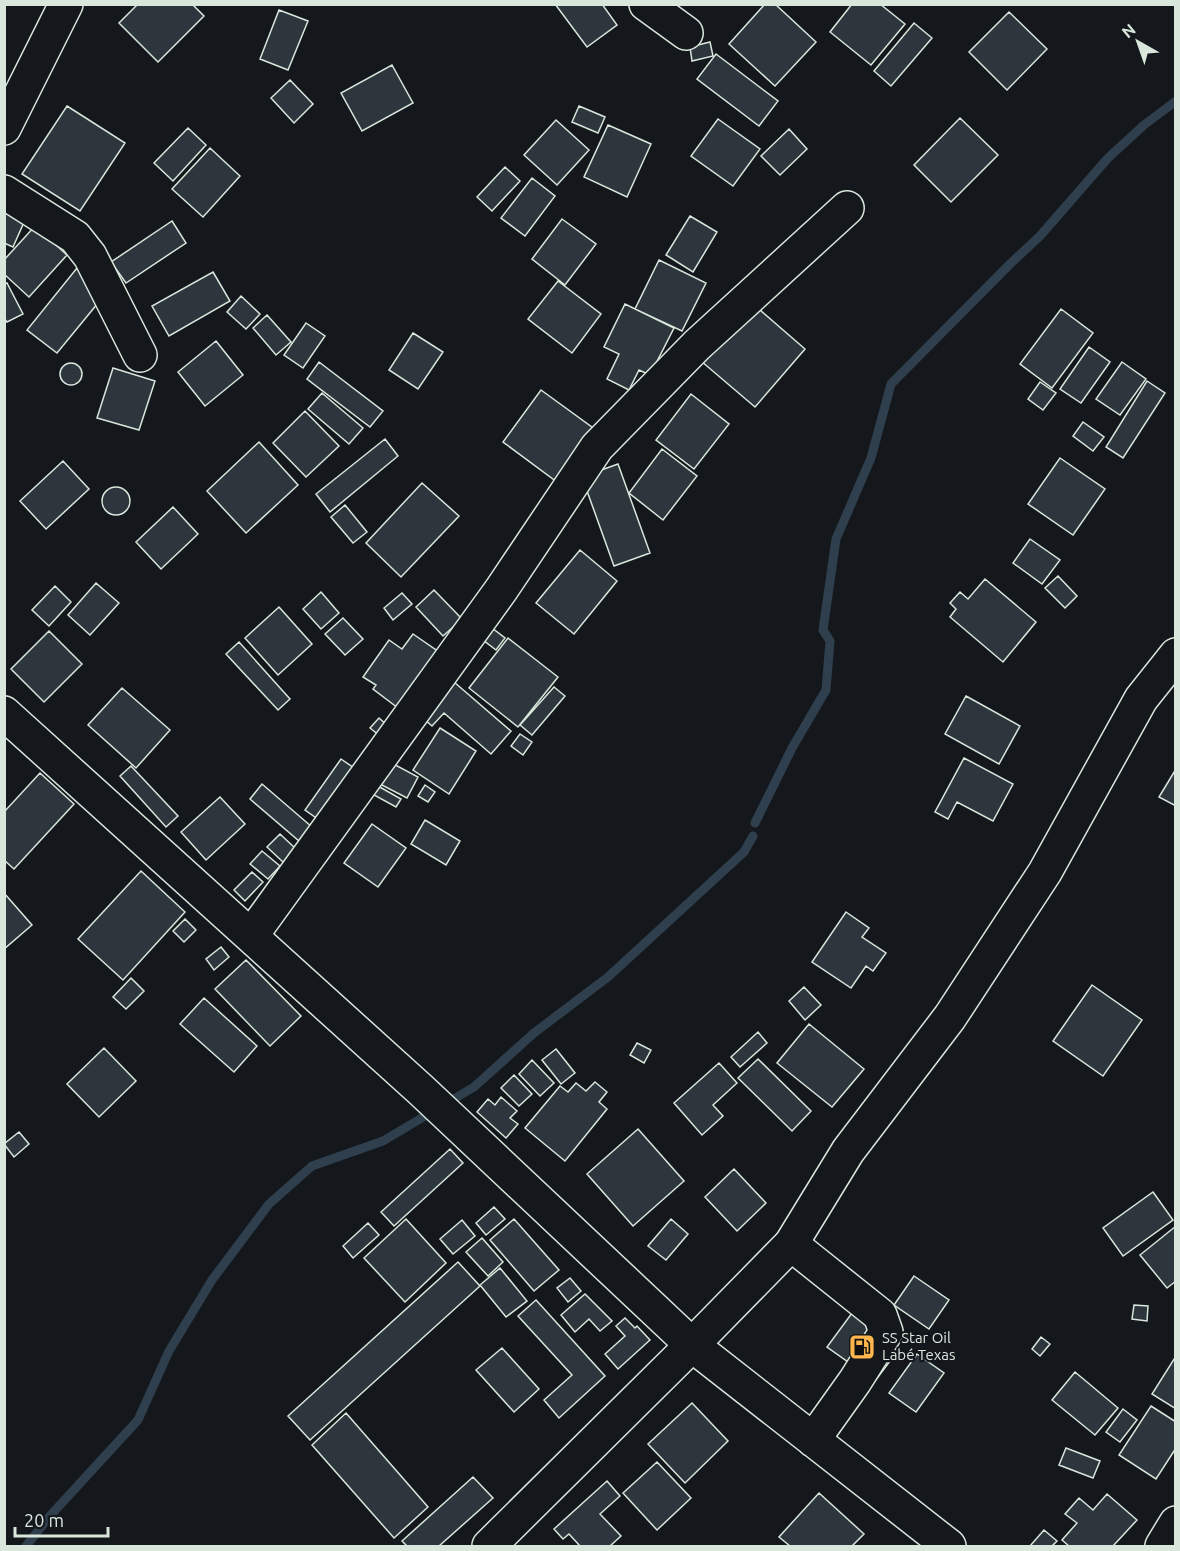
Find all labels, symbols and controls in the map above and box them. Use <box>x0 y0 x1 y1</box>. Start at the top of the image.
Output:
north arrow <box>1108 12 1168 72</box>
text: N <box>1118 20 1139 41</box>
place label: SS Star Oil Labé Texas <box>882 1329 956 1363</box>
fuel station icon: SS Star Oil Labé Texas <box>847 1332 877 1362</box>
scale bar <box>15 1500 108 1538</box>
text: 20 m <box>24 1510 64 1530</box>

